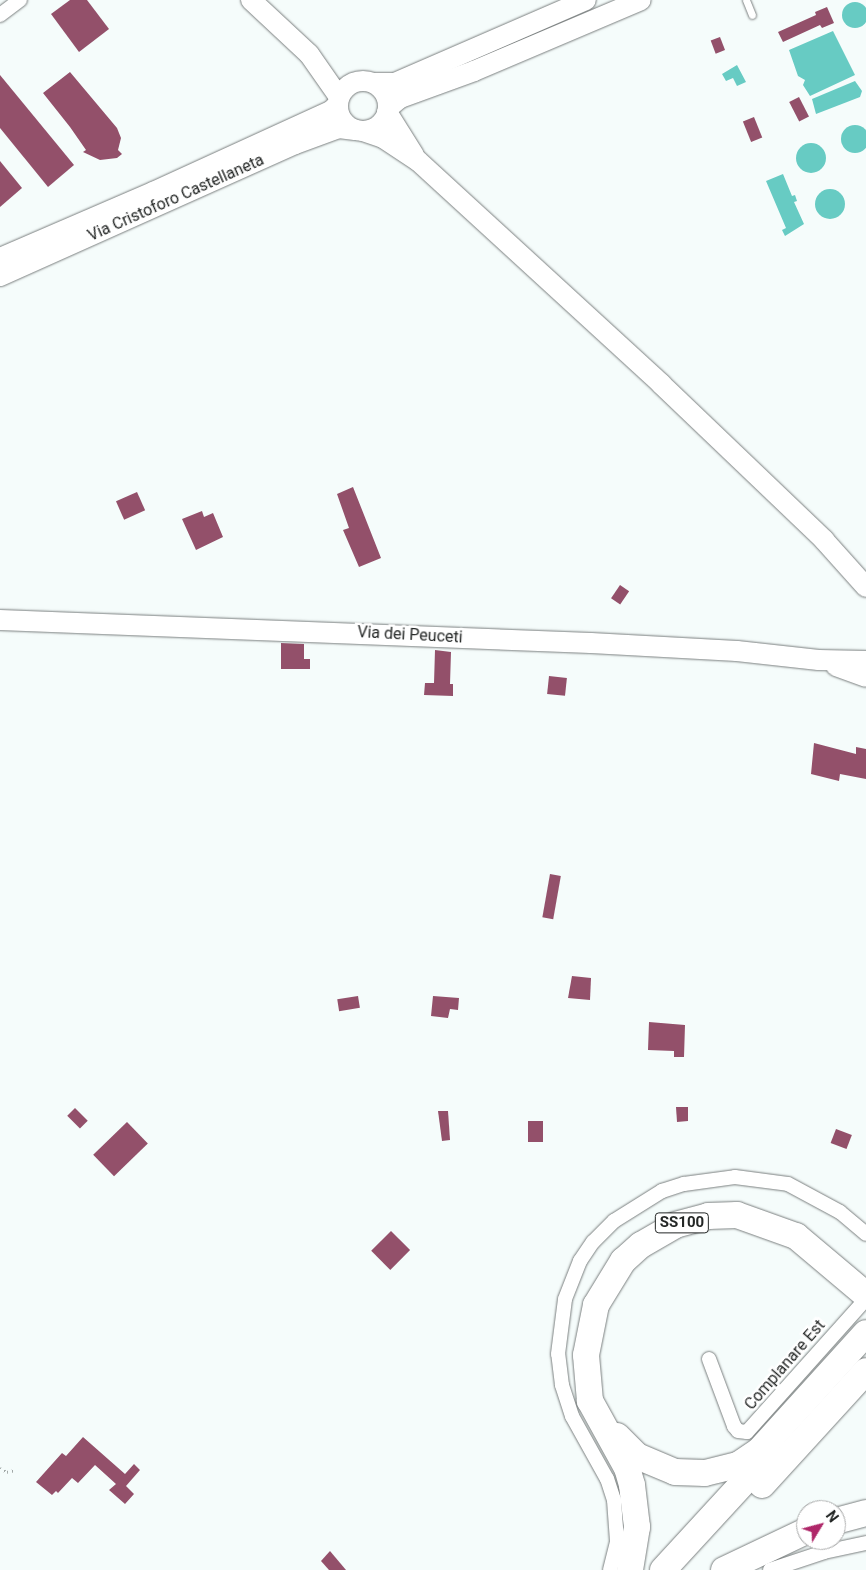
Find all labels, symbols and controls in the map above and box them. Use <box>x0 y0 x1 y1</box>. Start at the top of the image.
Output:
street label: Via Cristoforo Castellaneta <box>85 150 267 246</box>
street label: Via dei Peuceti <box>357 623 463 647</box>
road number: SS100 <box>654 1210 710 1236</box>
street label: Complanare Est <box>741 1316 829 1414</box>
north arrow <box>796 1500 846 1550</box>
text: N <box>823 1508 842 1525</box>

